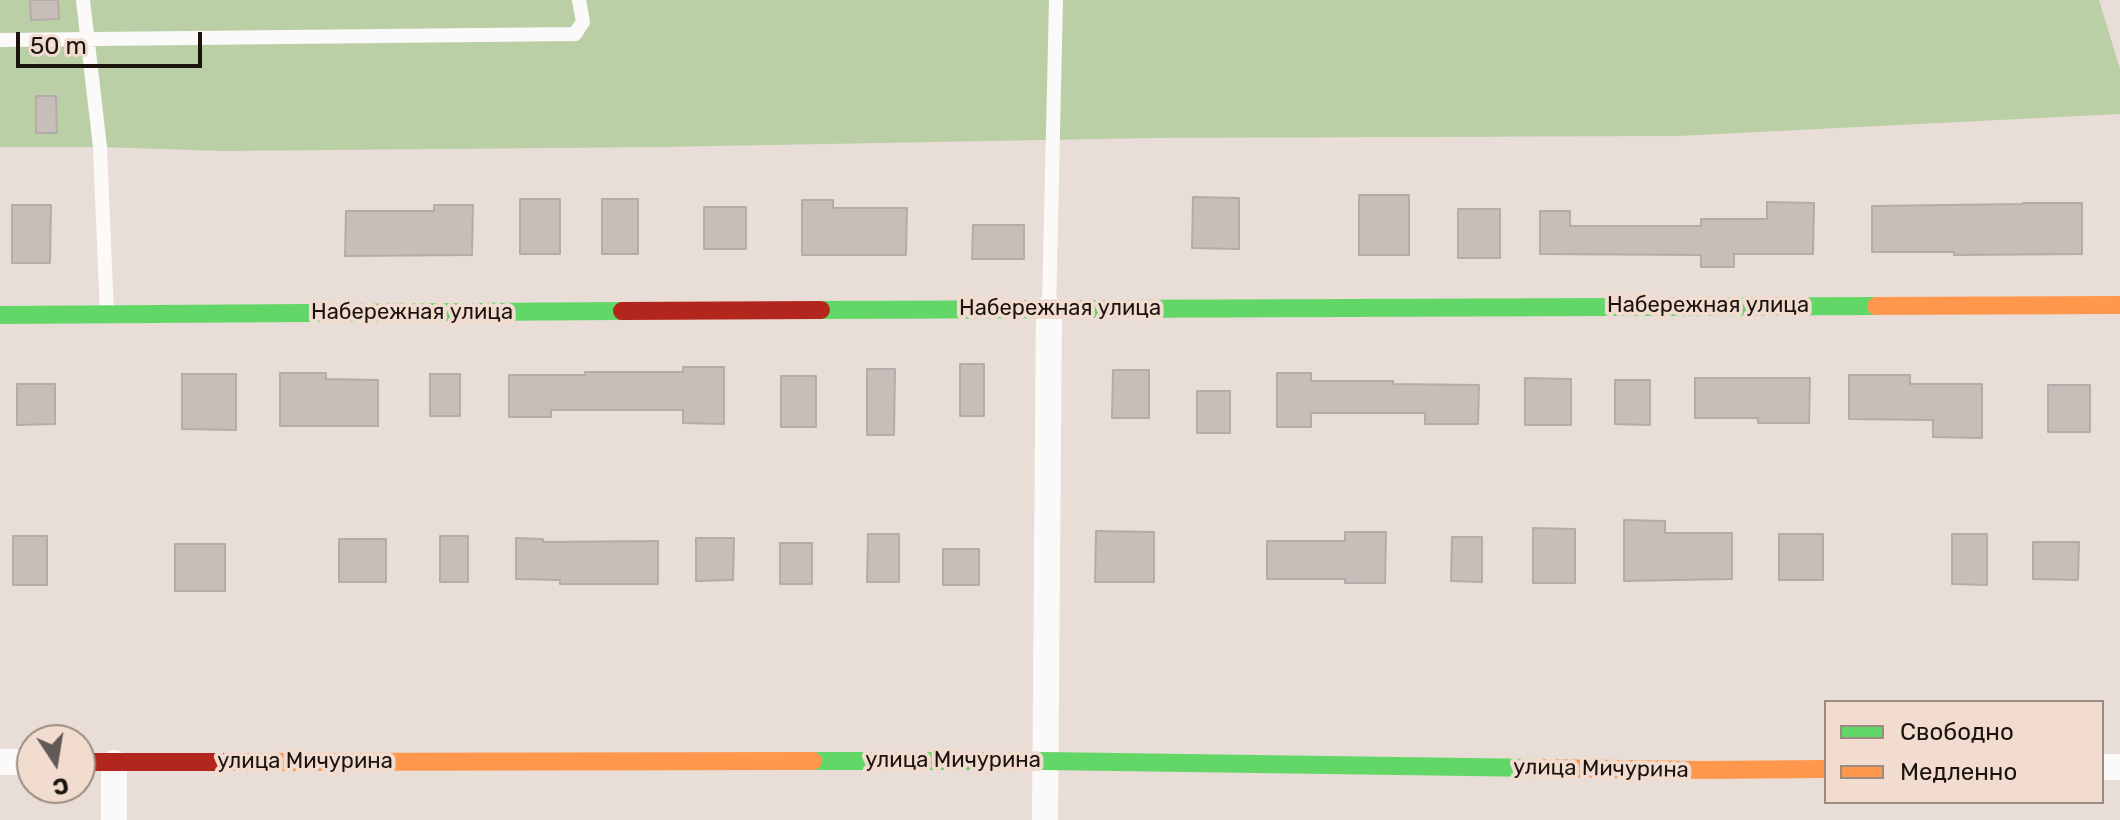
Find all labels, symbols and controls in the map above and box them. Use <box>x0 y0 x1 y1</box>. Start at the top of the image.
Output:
scale bar <box>20 16 206 66</box>
text: 50 m <box>30 32 87 60</box>
street label: Набережная улица <box>1607 293 1809 319</box>
street label: Набережная улица <box>959 296 1161 322</box>
street label: Набережная улица <box>311 300 513 326</box>
legend <box>1824 700 2104 804</box>
text: Свободно <box>1900 718 2014 746</box>
north arrow <box>16 724 96 804</box>
street label: улица Мичурина <box>865 748 1041 774</box>
street label: улица Мичурина <box>217 749 393 775</box>
street label: улица Мичурина <box>1513 754 1689 784</box>
text: Медленно <box>1900 758 2017 786</box>
text: С <box>50 771 71 801</box>

